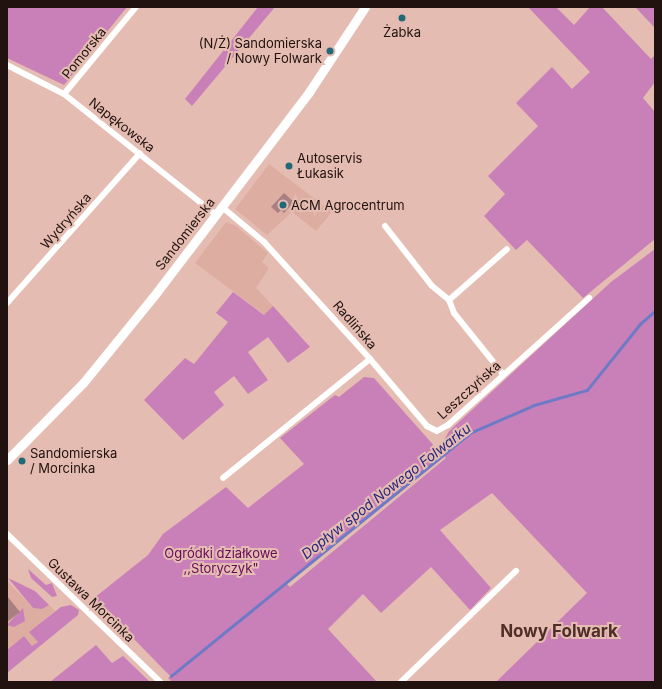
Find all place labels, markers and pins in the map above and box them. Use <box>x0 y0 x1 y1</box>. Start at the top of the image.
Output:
marker: Żabka <box>397 13 407 23</box>
place label: Żabka <box>383 24 421 40</box>
place label: (N/Ż) Sandomierska / Nowy Folwark <box>199 36 322 67</box>
marker: (N/Ż) Sandomierska / Nowy Folwark <box>325 46 335 56</box>
place label: Autoservis Łukasik <box>297 151 362 182</box>
marker: Autoservis Łukasik <box>284 161 294 171</box>
place label: ACM Agrocentrum <box>291 197 405 213</box>
marker: ACM Agrocentrum <box>278 200 288 210</box>
place label: Sandomierska / Morcinka <box>30 446 117 477</box>
marker: Sandomierska / Morcinka <box>17 456 27 466</box>

